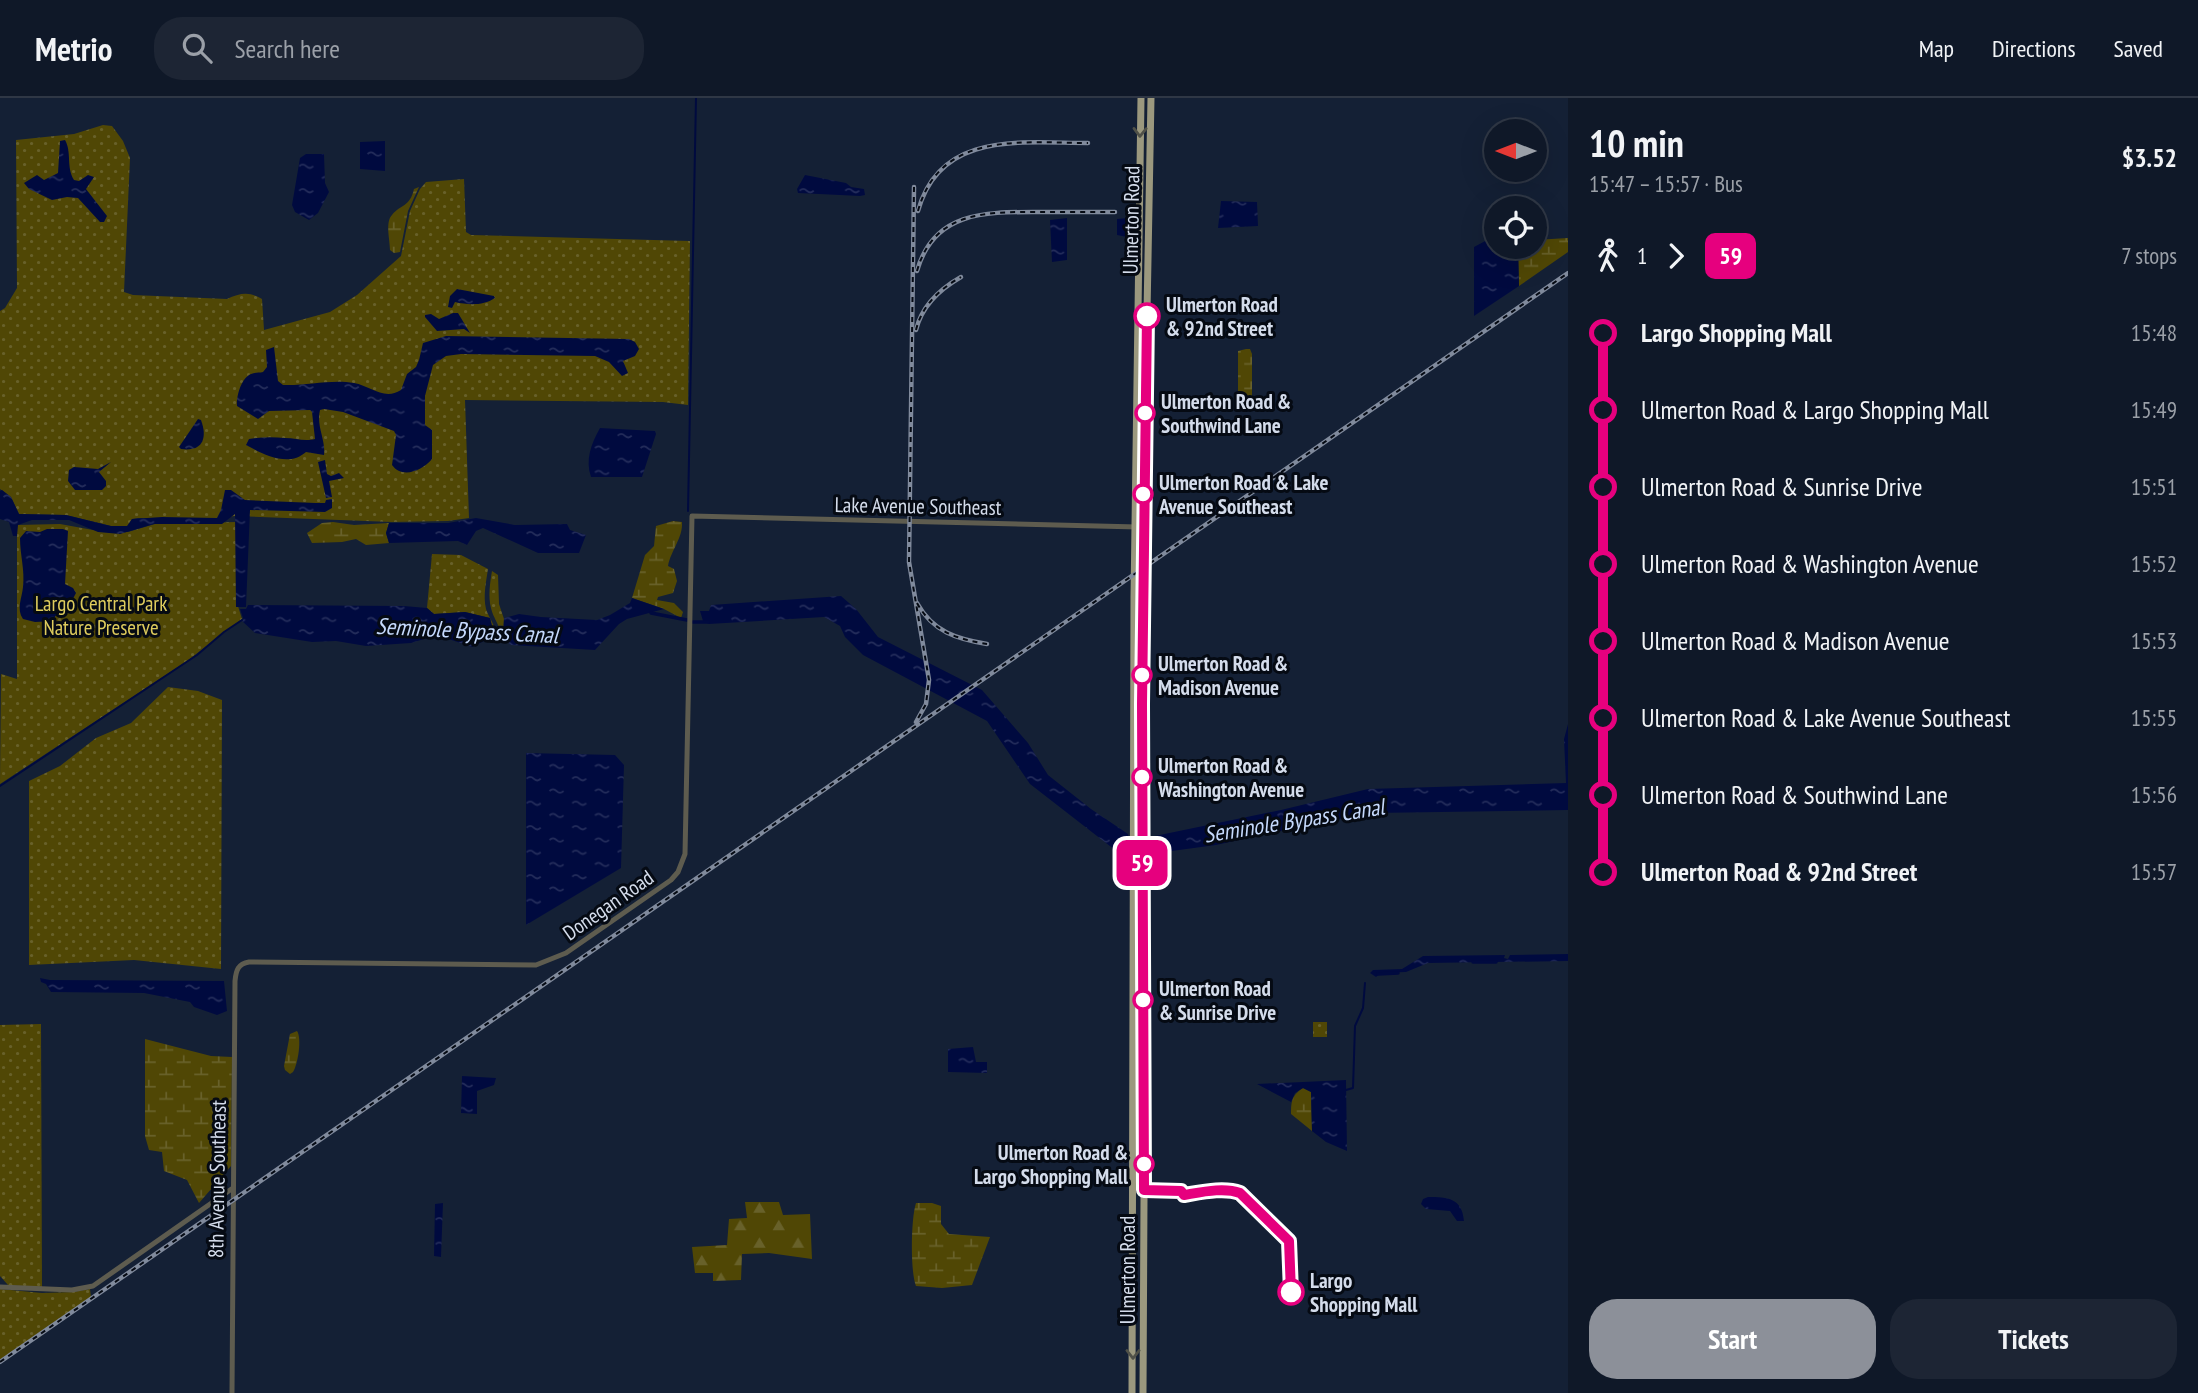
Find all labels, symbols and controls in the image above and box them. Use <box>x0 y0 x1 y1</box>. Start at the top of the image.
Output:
search box <box>154 17 644 80</box>
text: Metrio <box>35 27 112 70</box>
icon: search <box>178 29 216 67</box>
text: Search here <box>234 32 340 65</box>
text: Map <box>1919 33 1954 64</box>
text: Directions <box>1992 33 2076 64</box>
text: Saved <box>2114 33 2163 64</box>
text: 10 min <box>1589 118 1684 167</box>
north arrow <box>1484 119 1547 182</box>
map controls <box>1484 119 1547 259</box>
one-way arrow <box>1133 127 1148 138</box>
text: $3.52 <box>2122 141 2177 174</box>
street label: Ulmerton Road <box>1117 165 1145 275</box>
text: 15:47 – 15:57 · Bus <box>1589 169 1743 198</box>
button: locate <box>1484 196 1547 259</box>
icon: walk <box>1589 237 1627 275</box>
icon: forward <box>1657 237 1695 275</box>
text: 59 <box>1719 240 1742 271</box>
text: 1 <box>1637 241 1647 270</box>
text: 7 stops <box>2121 241 2177 270</box>
place label: Ulmerton Road & 92nd Street <box>1166 291 1278 342</box>
marker: Ulmerton Road & 92nd Street <box>1134 303 1160 329</box>
text: Largo Shopping Mall <box>1641 316 1832 349</box>
text: 15:48 <box>2131 318 2177 347</box>
place label: Ulmerton Road & Southwind Lane <box>1161 388 1291 439</box>
text: Ulmerton Road & Largo Shopping Mall <box>1641 393 1989 426</box>
text: 15:49 <box>2131 395 2177 424</box>
marker: Ulmerton Road & Southwind Lane <box>1135 403 1155 423</box>
place label: Ulmerton Road & Lake Avenue Southeast <box>1158 469 1329 520</box>
text: Ulmerton Road & Sunrise Drive <box>1641 470 1922 503</box>
text: 15:51 <box>2131 472 2177 501</box>
marker: Ulmerton Road & Lake Avenue Southeast <box>1133 484 1153 504</box>
street label: Lake Avenue Southeast <box>834 491 1002 521</box>
text: Ulmerton Road & Washington Avenue <box>1641 547 1979 580</box>
text: 15:52 <box>2131 549 2177 578</box>
park label: Largo Central Park Nature Preserve <box>35 590 167 641</box>
water label: Seminole Bypass Canal <box>375 611 561 649</box>
text: Ulmerton Road & Madison Avenue <box>1641 624 1949 657</box>
text: 15:53 <box>2131 626 2177 655</box>
place label: Ulmerton Road & Madison Avenue <box>1158 650 1288 701</box>
marker: Ulmerton Road & Madison Avenue <box>1132 665 1152 685</box>
text: Ulmerton Road & Lake Avenue Southeast <box>1641 701 2010 734</box>
text: 15:55 <box>2131 703 2177 732</box>
place label: Ulmerton Road & Washington Avenue <box>1157 752 1304 803</box>
marker: Ulmerton Road & Washington Avenue <box>1132 767 1152 787</box>
text: Ulmerton Road & Southwind Lane <box>1641 778 1948 811</box>
text: 15:56 <box>2131 780 2177 809</box>
water label: Seminole Bypass Canal <box>1202 791 1389 849</box>
line badge: 59 <box>1110 840 1174 886</box>
text: 59 <box>1131 847 1153 878</box>
text: Ulmerton Road & 92nd Street <box>1641 855 1917 888</box>
text: 15:57 <box>2131 857 2177 886</box>
street label: Donegan Road <box>557 864 659 946</box>
place label: Ulmerton Road & Sunrise Drive <box>1159 975 1276 1026</box>
marker: Ulmerton Road & Sunrise Drive <box>1133 990 1153 1010</box>
street label: 8th Avenue Southeast <box>202 1100 232 1258</box>
place label: Ulmerton Road & Largo Shopping Mall <box>974 1139 1129 1190</box>
marker: Ulmerton Road & Largo Shopping Mall <box>1134 1154 1154 1174</box>
street label: Ulmerton Road <box>1114 1216 1141 1324</box>
place label: Largo Shopping Mall <box>1310 1267 1418 1318</box>
marker: Largo Shopping Mall <box>1278 1279 1304 1305</box>
button: Start <box>1589 1299 1876 1379</box>
button: Tickets <box>1890 1299 2177 1379</box>
one-way arrow <box>1125 1349 1141 1359</box>

